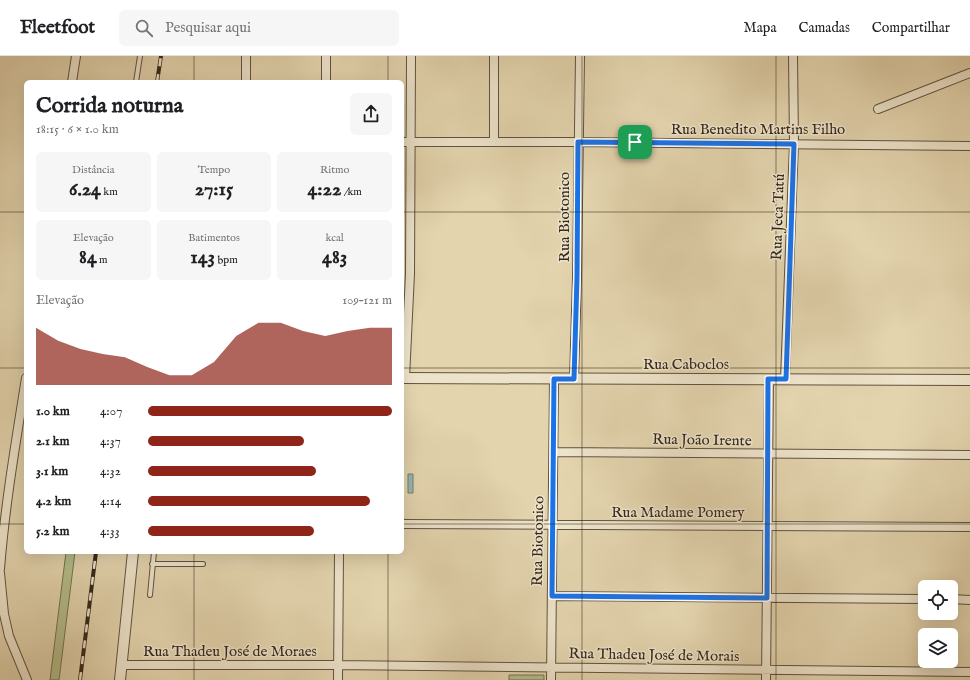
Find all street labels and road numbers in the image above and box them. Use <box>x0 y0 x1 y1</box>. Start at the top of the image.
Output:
street label: Rua Benedito Martins Filho <box>671 120 845 139</box>
street label: Rua Biotonico <box>555 172 574 262</box>
street label: Rua Jeca Tatú <box>767 173 789 261</box>
street label: Rua Caboclos <box>643 355 729 374</box>
street label: Rua João Irente <box>652 430 752 450</box>
street label: Rua Biotonico <box>528 496 548 586</box>
street label: Rua Madame Pomery <box>611 503 745 522</box>
street label: Rua Thadeu José de Moraes <box>143 642 317 661</box>
street label: Rua Thadeu José de Morais <box>568 644 740 666</box>

